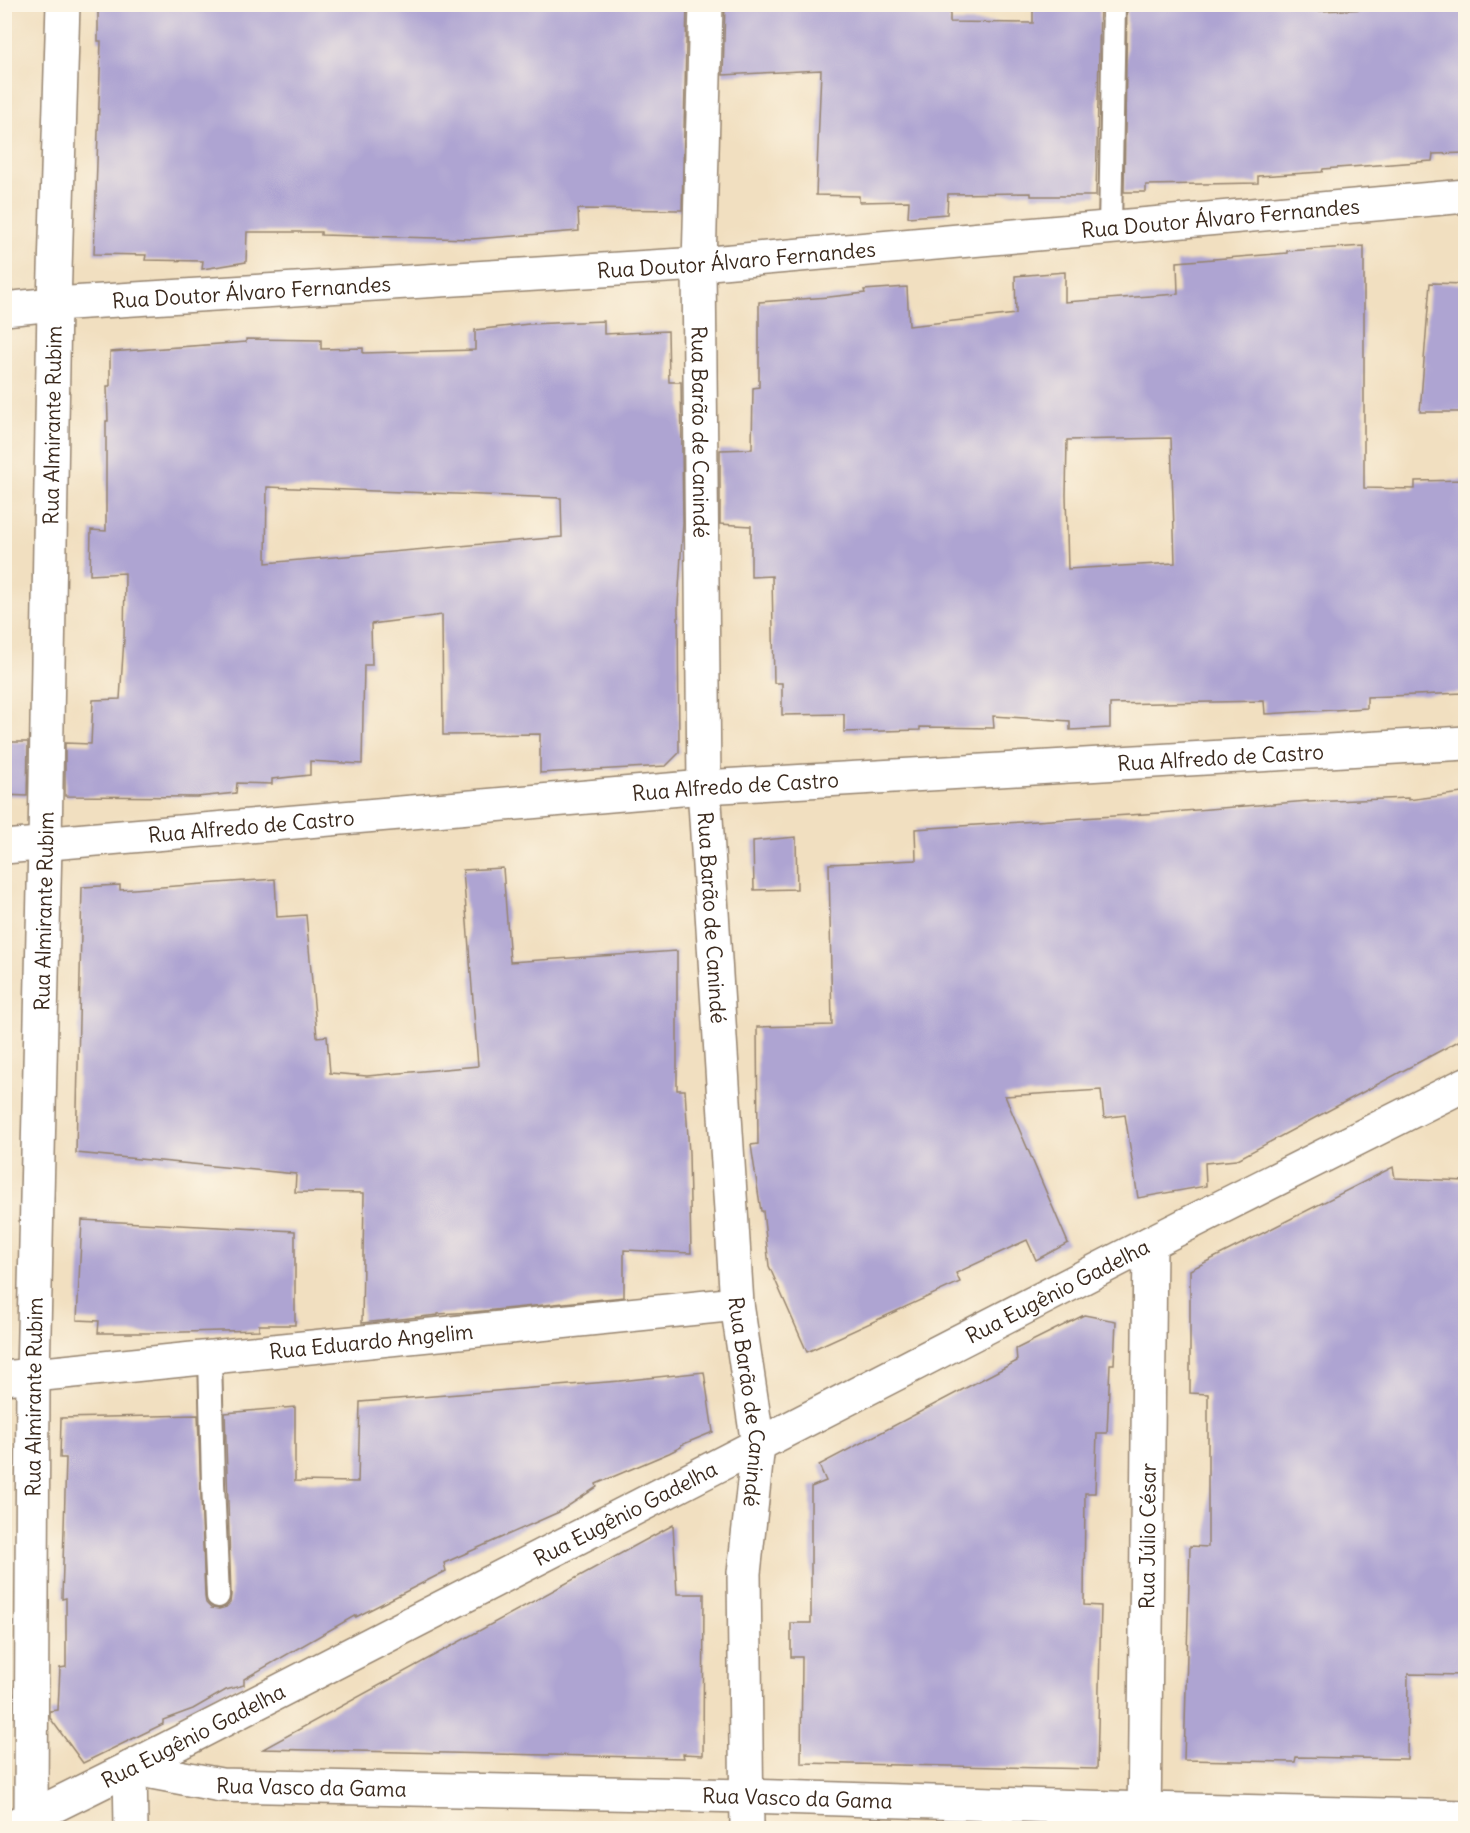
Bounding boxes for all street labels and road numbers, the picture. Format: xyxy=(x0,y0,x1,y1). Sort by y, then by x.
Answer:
street label: Rua Doutor Álvaro Fernandes xyxy=(1080,192,1361,244)
street label: Rua Doutor Álvaro Fernandes xyxy=(596,235,877,284)
street label: Rua Doutor Álvaro Fernandes xyxy=(111,270,392,314)
street label: Rua Almirante Rubim xyxy=(37,325,67,525)
street label: Rua Barão de Canindé xyxy=(686,326,715,538)
street label: Rua Alfredo de Castro xyxy=(1116,738,1325,777)
street label: Rua Alfredo de Castro xyxy=(631,766,840,807)
street label: Rua Alfredo de Castro xyxy=(147,804,355,848)
street label: Rua Almirante Rubim xyxy=(28,811,59,1011)
street label: Rua Barão de Canindé xyxy=(692,811,733,1024)
street label: Rua Eugênio Gadelha xyxy=(961,1232,1154,1349)
street label: Rua Barão de Canindé xyxy=(723,1296,772,1508)
street label: Rua Almirante Rubim xyxy=(19,1297,48,1497)
street label: Rua Eduardo Angelim xyxy=(268,1317,475,1365)
street label: Rua Eugênio Gadelha xyxy=(529,1455,722,1572)
street label: Rua Júlio César xyxy=(1133,1462,1161,1609)
street label: Rua Eugênio Gadelha xyxy=(97,1677,289,1794)
street label: Rua Vasco da Gama xyxy=(216,1771,407,1802)
street label: Rua Vasco da Gama xyxy=(702,1782,893,1814)

